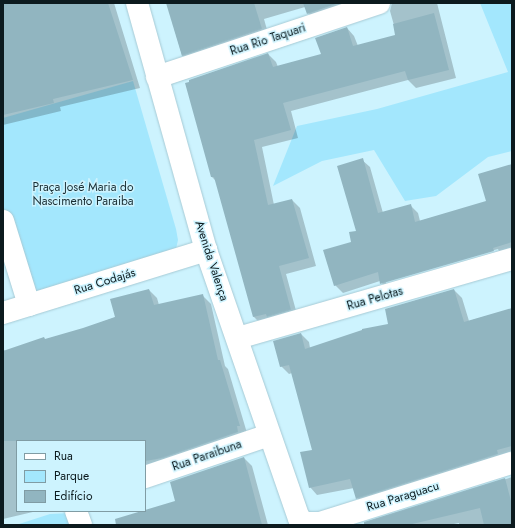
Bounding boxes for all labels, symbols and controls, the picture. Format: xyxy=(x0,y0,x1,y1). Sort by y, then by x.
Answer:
street label: Rua Rio Taquari xyxy=(228,21,308,59)
park label: Praça José Maria do Nascimento Paraiba xyxy=(32,181,134,209)
street label: Avenida Valença xyxy=(191,219,231,303)
street label: Rua Codajás xyxy=(73,266,137,298)
street label: Rua Pelotas xyxy=(345,284,405,314)
street label: Rua Paraibuna xyxy=(170,437,244,475)
legend xyxy=(16,440,146,512)
text: Rua xyxy=(54,447,73,465)
text: Parque xyxy=(54,467,89,485)
street label: Rua Paraguacu xyxy=(365,479,441,515)
text: Edifício xyxy=(54,487,93,505)

